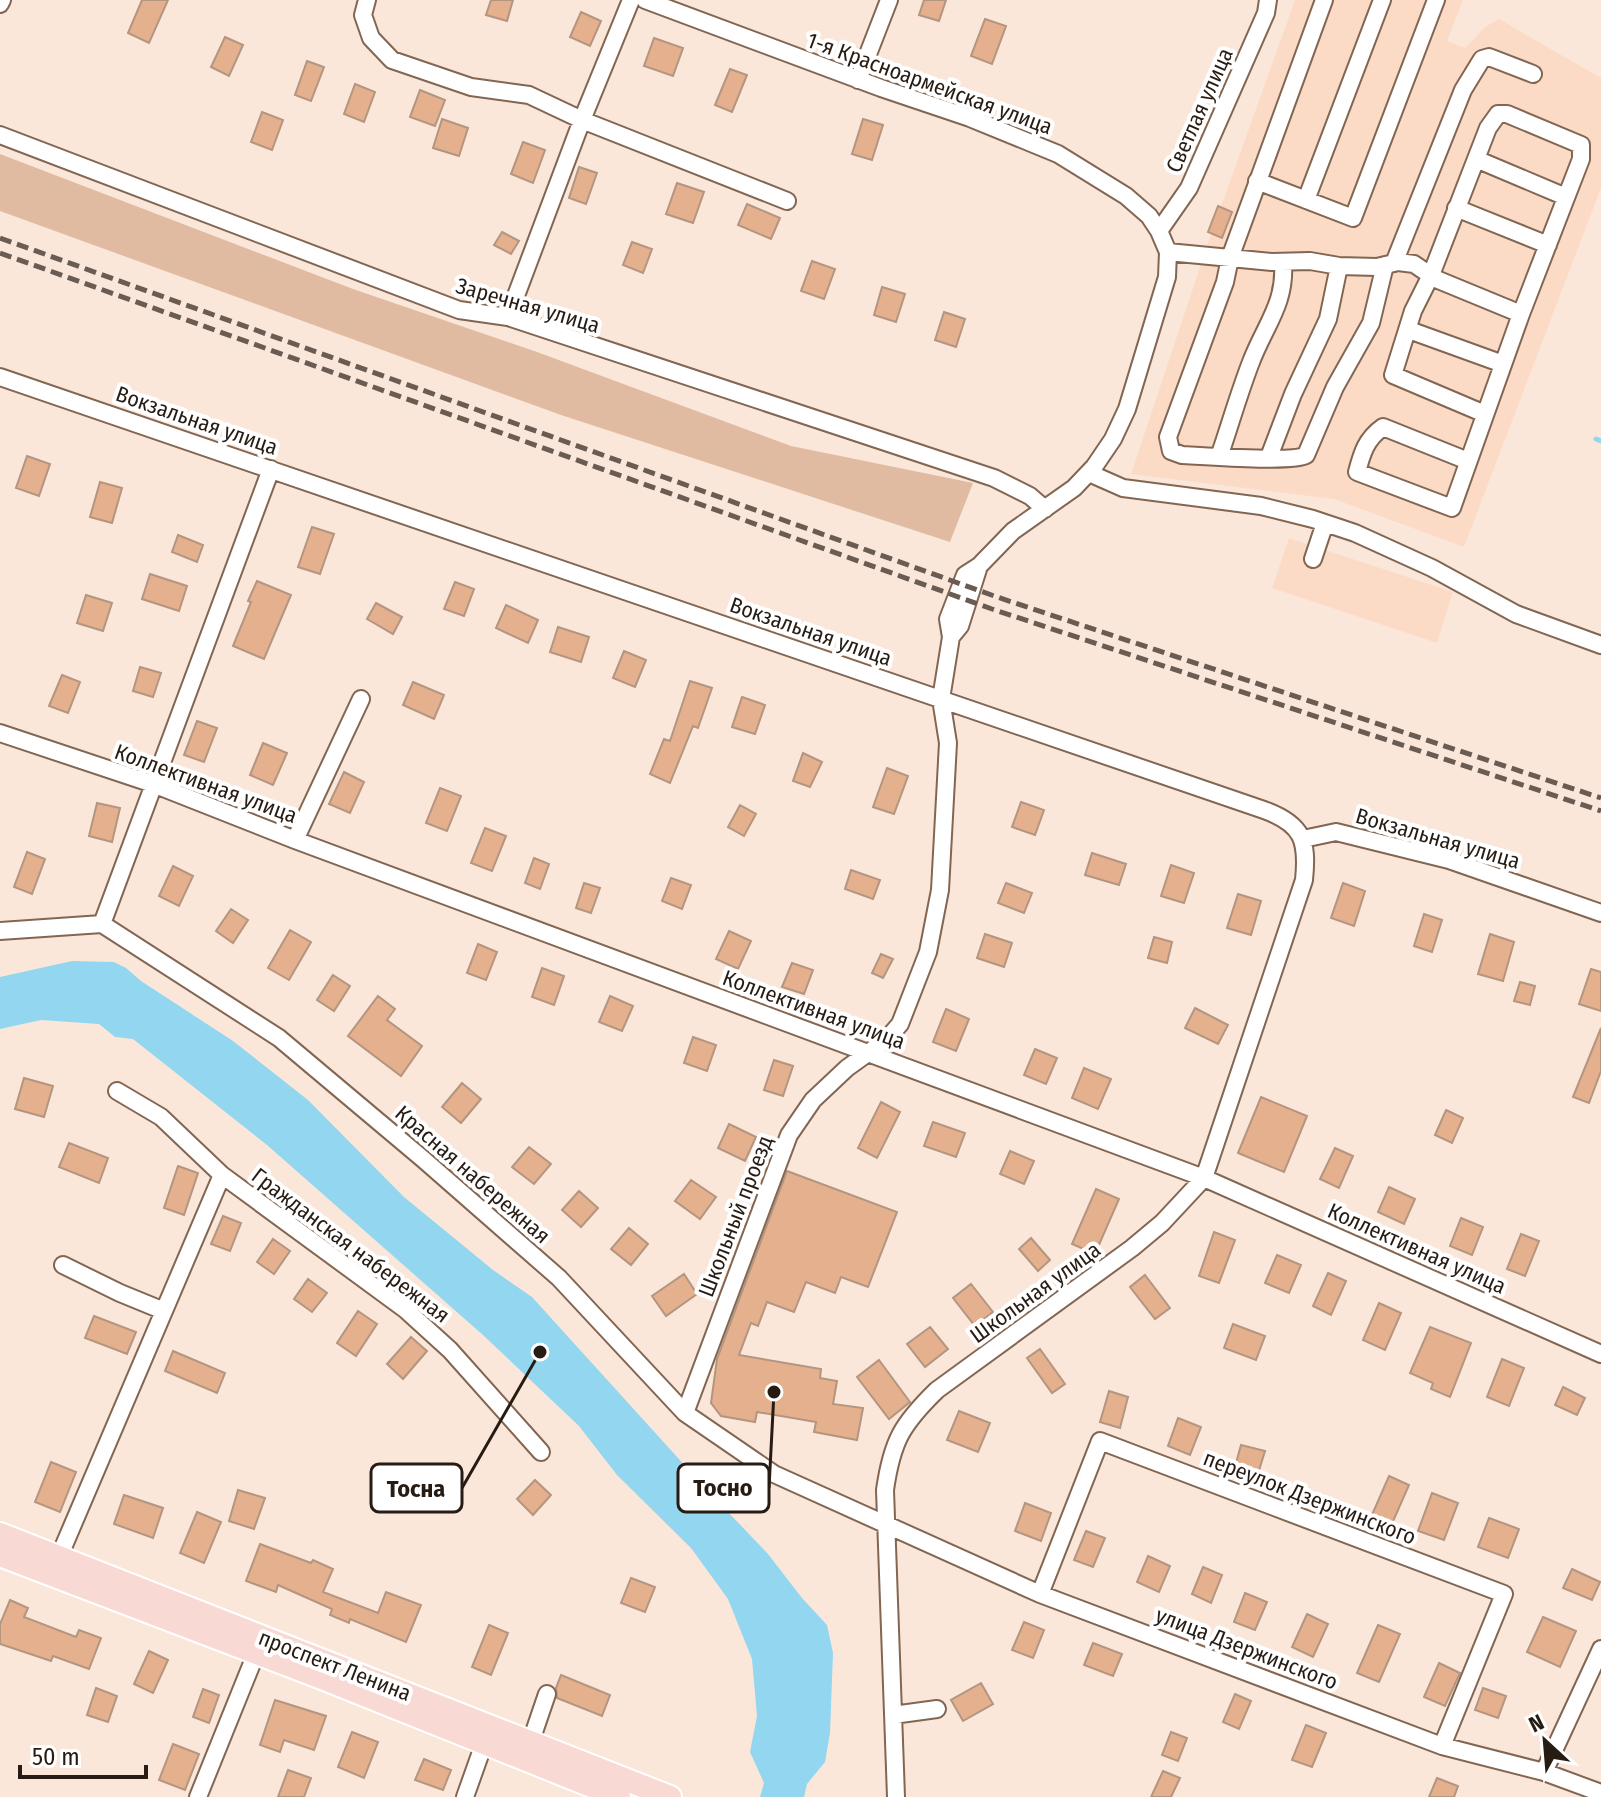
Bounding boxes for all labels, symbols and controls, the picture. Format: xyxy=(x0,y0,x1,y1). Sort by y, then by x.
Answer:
street label: 1-я Красноармейская улица xyxy=(804,26,1056,140)
street label: Светлая улица xyxy=(1160,44,1239,177)
street label: Заречная улица xyxy=(453,272,603,339)
street label: Вокзальная улица xyxy=(112,380,281,461)
street label: Вокзальная улица xyxy=(726,591,895,672)
street label: Коллективная улица xyxy=(111,738,301,829)
street label: Вокзальная улица xyxy=(1353,802,1523,875)
street label: Коллективная улица xyxy=(719,964,909,1055)
street label: Красная набережная xyxy=(390,1100,556,1249)
street label: Школьный проезд xyxy=(692,1132,779,1301)
street label: Гражданская набережная xyxy=(246,1162,455,1329)
street label: Коллективная улица xyxy=(1324,1197,1510,1300)
street label: Школьная улица xyxy=(965,1236,1106,1349)
street label: переулок Дзержинского xyxy=(1200,1444,1420,1550)
callout: Тосна xyxy=(371,1464,462,1512)
callout: Тосно xyxy=(678,1464,769,1512)
text: Тосно xyxy=(693,1474,753,1502)
text: Тосна xyxy=(387,1475,445,1503)
street label: улица Дзержинского xyxy=(1152,1601,1342,1696)
street label: проспект Ленина xyxy=(255,1624,415,1707)
north arrow xyxy=(1505,1701,1585,1781)
text: N xyxy=(1525,1708,1548,1738)
scale bar xyxy=(20,1729,146,1779)
text: 50 m xyxy=(32,1743,80,1771)

